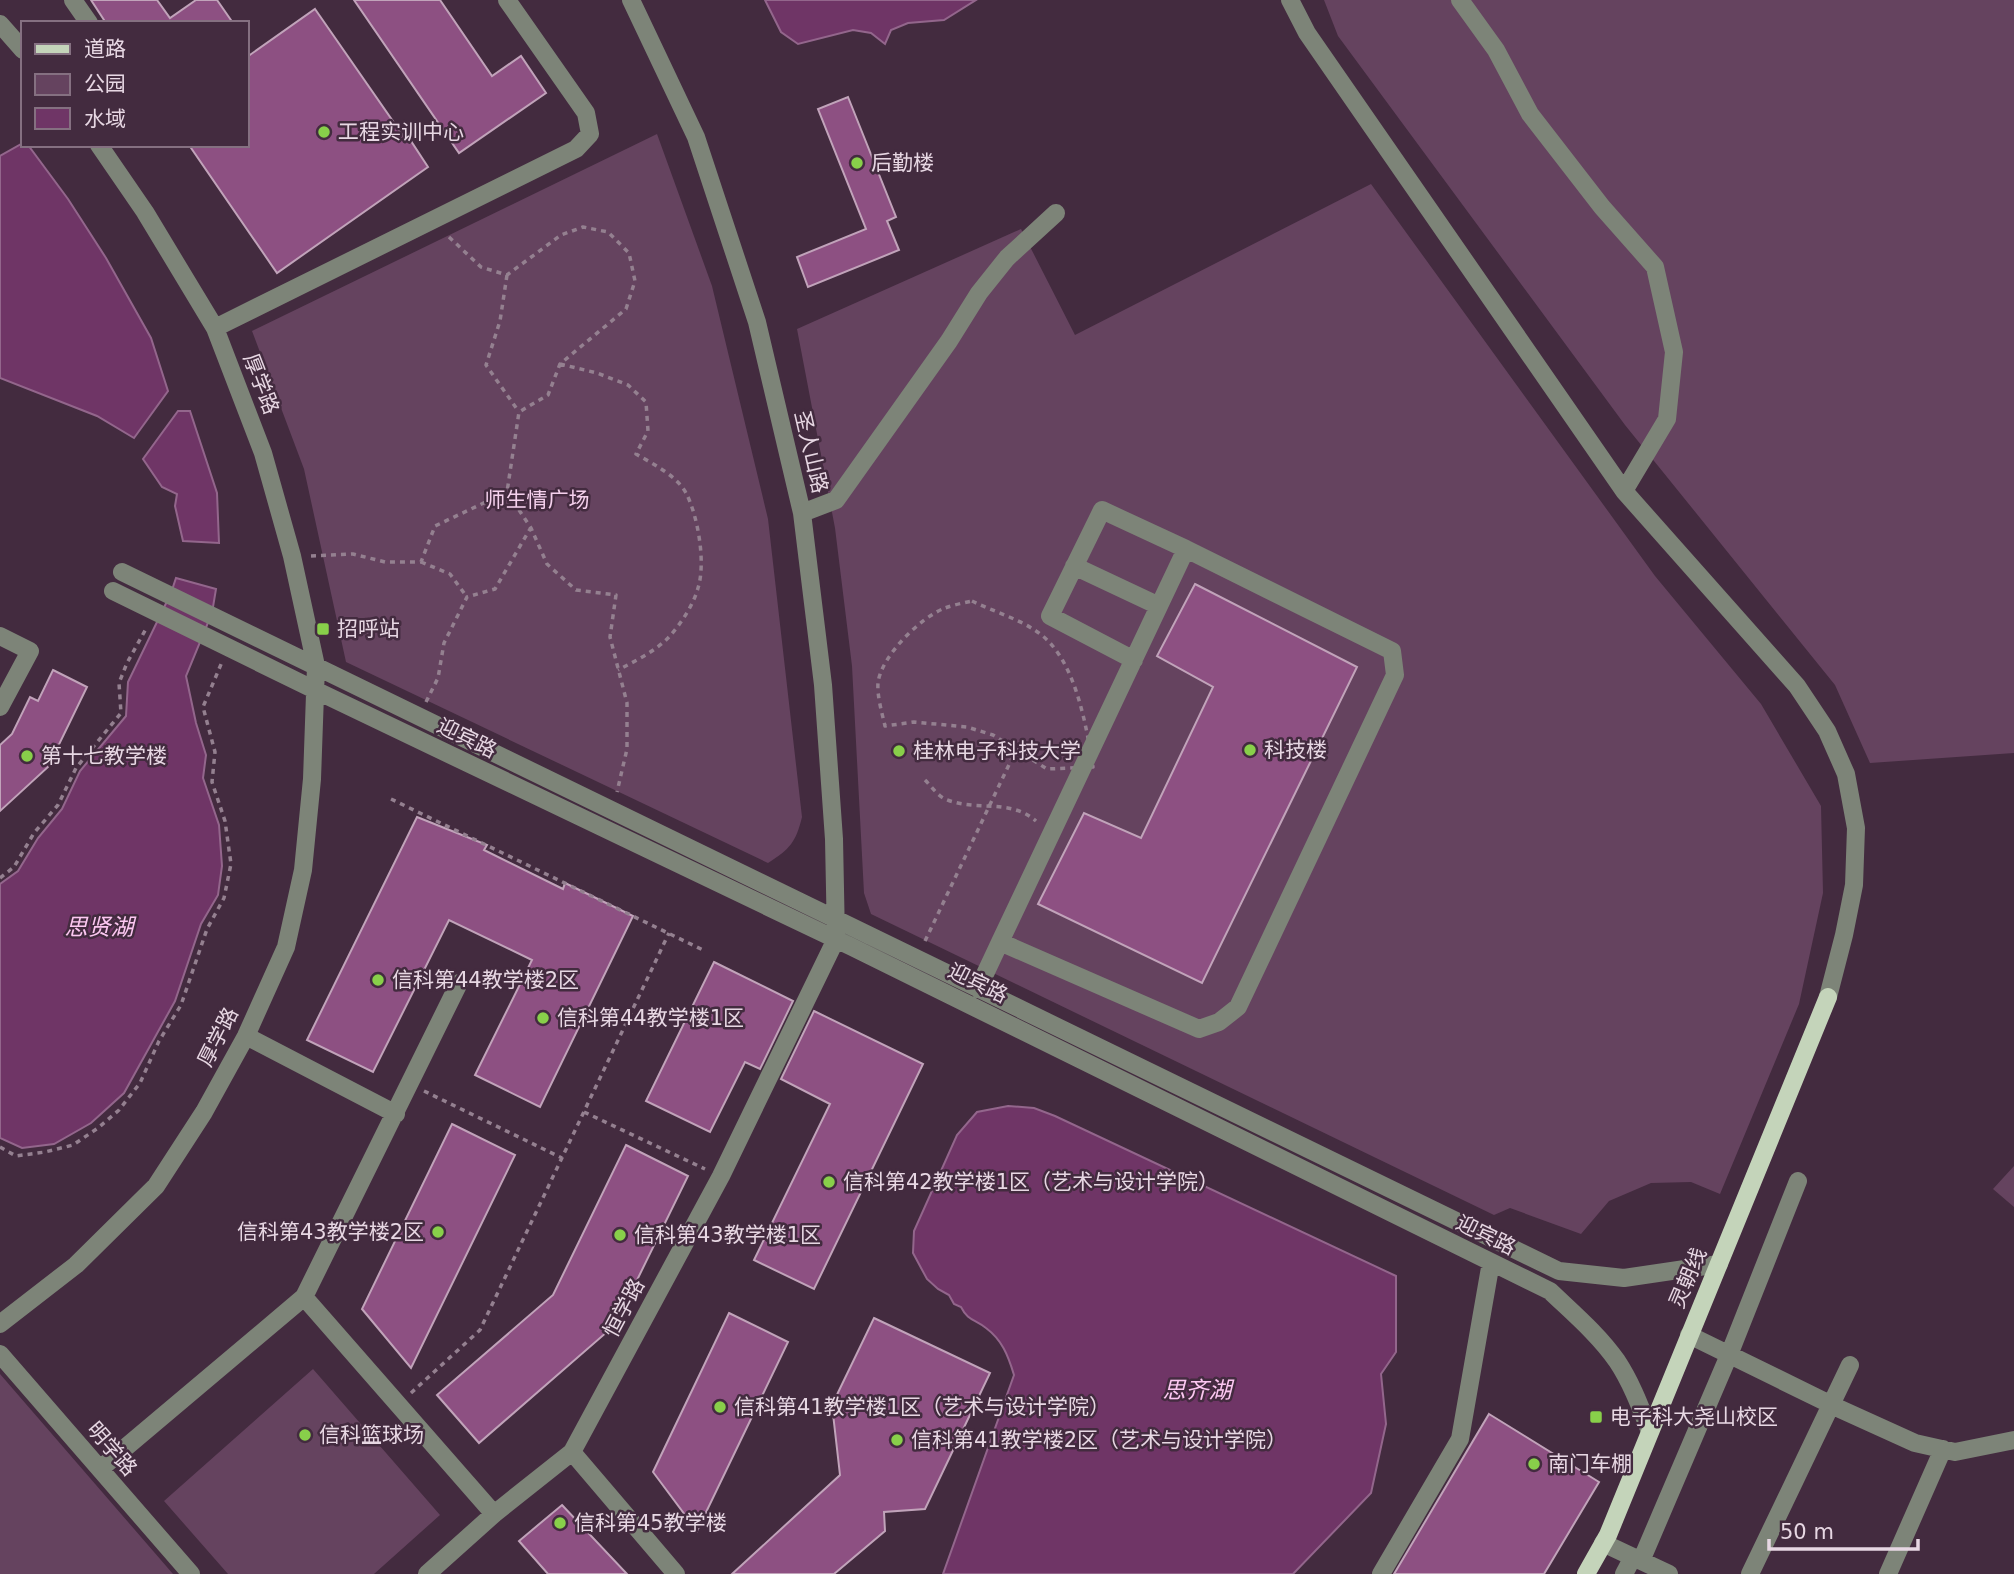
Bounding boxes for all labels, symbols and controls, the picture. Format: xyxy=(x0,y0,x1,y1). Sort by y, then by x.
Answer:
legend xyxy=(21,21,248,147)
text: 道路 xyxy=(84,37,126,61)
text: 公园 xyxy=(84,72,126,96)
text: 水域 xyxy=(84,107,126,131)
place label: 工程实训中心 xyxy=(338,120,464,144)
marker: 工程实训中心 xyxy=(316,124,332,140)
place label: 后勤楼 xyxy=(871,151,934,175)
marker: 后勤楼 xyxy=(849,155,865,171)
street label: 厚学路 xyxy=(239,350,283,418)
street label: 圣人山路 xyxy=(790,408,832,496)
park label: 师生情广场 xyxy=(485,488,590,512)
place label: 招呼站 xyxy=(337,617,400,641)
marker: 招呼站 xyxy=(315,621,331,637)
street label: 迎宾路 xyxy=(433,713,501,763)
place label: 科技楼 xyxy=(1264,738,1327,762)
place label: 桂林电子科技大学 xyxy=(913,739,1081,763)
marker: 科技楼 xyxy=(1242,742,1258,758)
marker: 桂林电子科技大学 xyxy=(891,743,907,759)
place label: 第十七教学楼 xyxy=(41,744,167,768)
marker: 第十七教学楼 xyxy=(19,748,35,764)
water label: 思贤湖 xyxy=(65,914,137,940)
street label: 迎宾路 xyxy=(944,958,1012,1008)
place label: 信科第44教学楼2区 xyxy=(392,968,579,992)
marker: 信科第44教学楼2区 xyxy=(370,972,386,988)
street label: 厚学路 xyxy=(193,1003,243,1071)
place label: 信科第44教学楼1区 xyxy=(557,1006,744,1030)
marker: 信科第44教学楼1区 xyxy=(535,1010,551,1026)
place label: 信科第42教学楼1区（艺术与设计学院） xyxy=(843,1170,1219,1194)
marker: 信科第42教学楼1区（艺术与设计学院） xyxy=(821,1174,837,1190)
street label: 迎宾路 xyxy=(1452,1210,1520,1260)
place label: 信科第43教学楼2区 xyxy=(237,1220,424,1244)
place label: 信科第43教学楼1区 xyxy=(634,1223,821,1247)
marker: 信科第43教学楼2区 xyxy=(430,1224,446,1240)
marker: 信科第43教学楼1区 xyxy=(612,1227,628,1243)
street label: 灵朝线 xyxy=(1665,1244,1711,1312)
street label: 恒学路 xyxy=(599,1275,649,1341)
water label: 思齐湖 xyxy=(1163,1377,1235,1403)
place label: 信科第41教学楼1区（艺术与设计学院） xyxy=(734,1395,1110,1419)
marker: 信科第41教学楼1区（艺术与设计学院） xyxy=(712,1399,728,1415)
place label: 电子科大尧山校区 xyxy=(1610,1405,1778,1429)
marker: 电子科大尧山校区 xyxy=(1588,1409,1604,1425)
street label: 明学路 xyxy=(82,1417,142,1481)
place label: 信科篮球场 xyxy=(319,1423,424,1447)
marker: 信科篮球场 xyxy=(297,1427,313,1443)
place label: 信科第41教学楼2区（艺术与设计学院） xyxy=(911,1428,1287,1452)
marker: 信科第41教学楼2区（艺术与设计学院） xyxy=(889,1432,905,1448)
place label: 南门车棚 xyxy=(1548,1452,1632,1476)
marker: 南门车棚 xyxy=(1526,1456,1542,1472)
scale bar xyxy=(1769,1508,1918,1552)
place label: 信科第45教学楼 xyxy=(574,1511,727,1535)
marker: 信科第45教学楼 xyxy=(552,1515,568,1531)
text: 50 m xyxy=(1780,1520,1834,1544)

